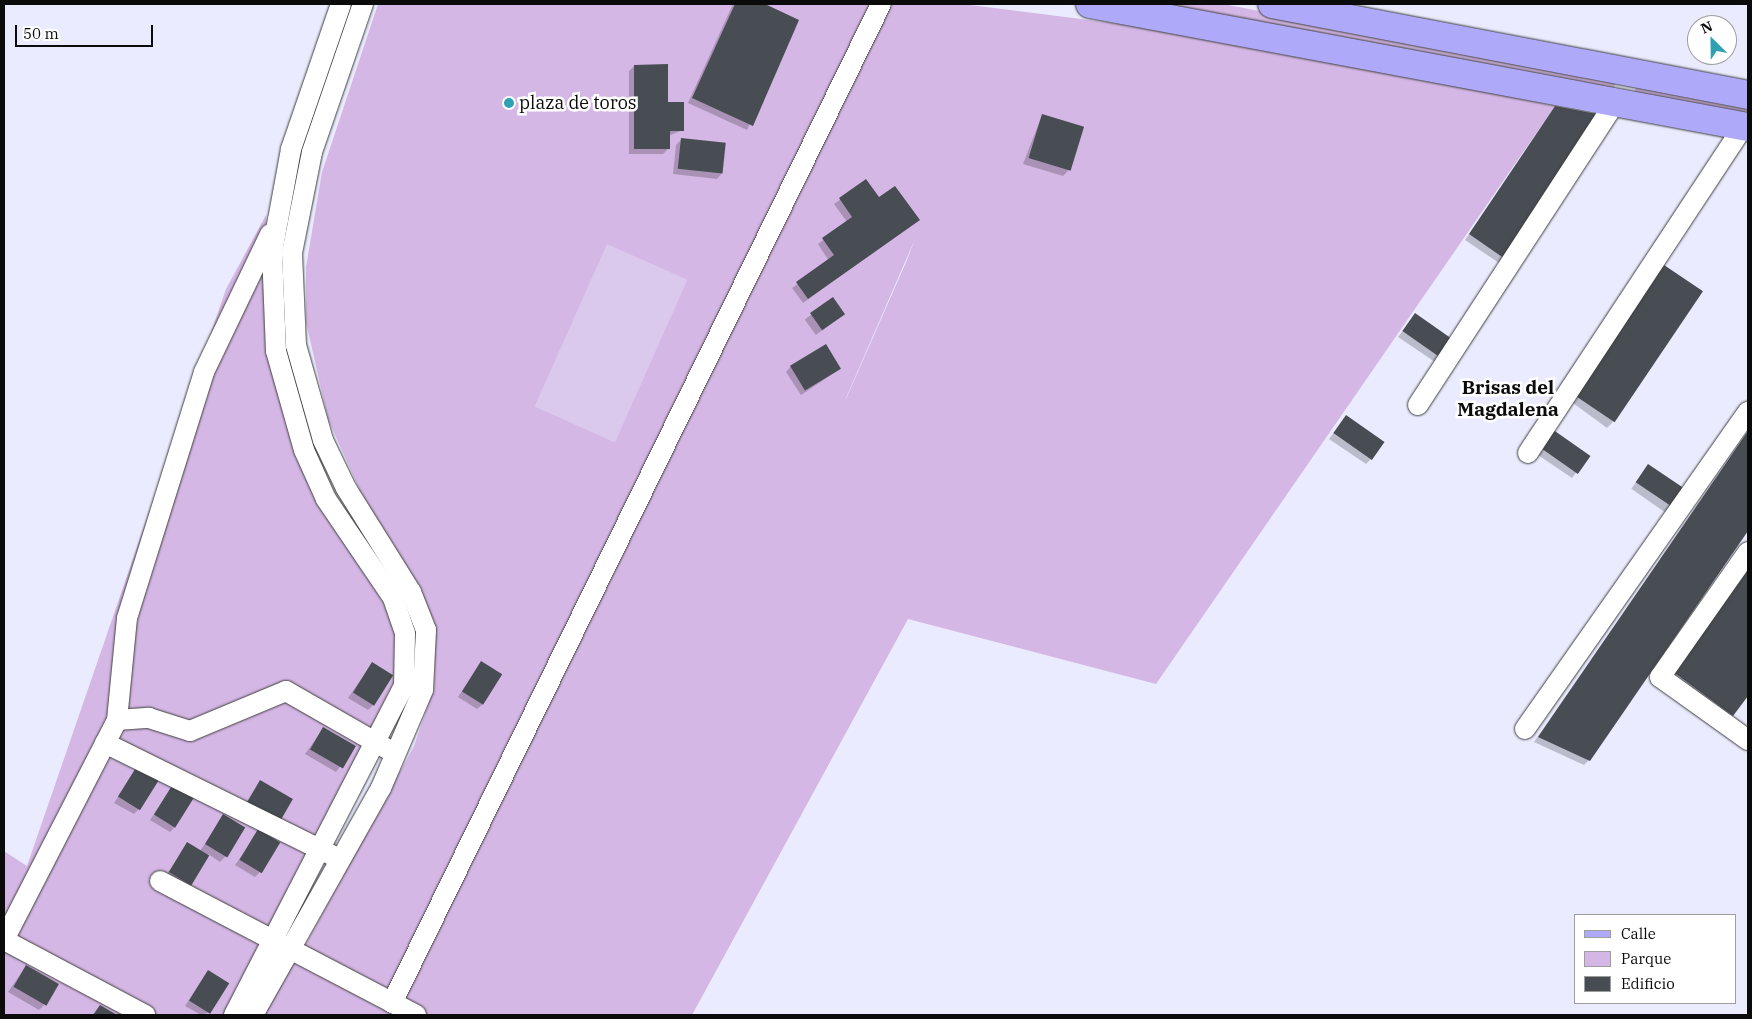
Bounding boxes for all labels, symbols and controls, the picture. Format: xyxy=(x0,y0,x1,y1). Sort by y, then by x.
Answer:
scale bar xyxy=(18,15,155,47)
north arrow xyxy=(1687,15,1737,65)
text: N xyxy=(1698,17,1715,38)
text: 50 m xyxy=(23,24,59,43)
place label: plaza de toros xyxy=(519,92,637,114)
marker: plaza de toros xyxy=(503,97,515,109)
district label: Brisas del Magdalena xyxy=(1457,377,1559,421)
legend xyxy=(1574,914,1737,1004)
text: Calle xyxy=(1621,924,1656,943)
text: Parque xyxy=(1621,949,1671,968)
text: Edificio xyxy=(1621,974,1675,993)

